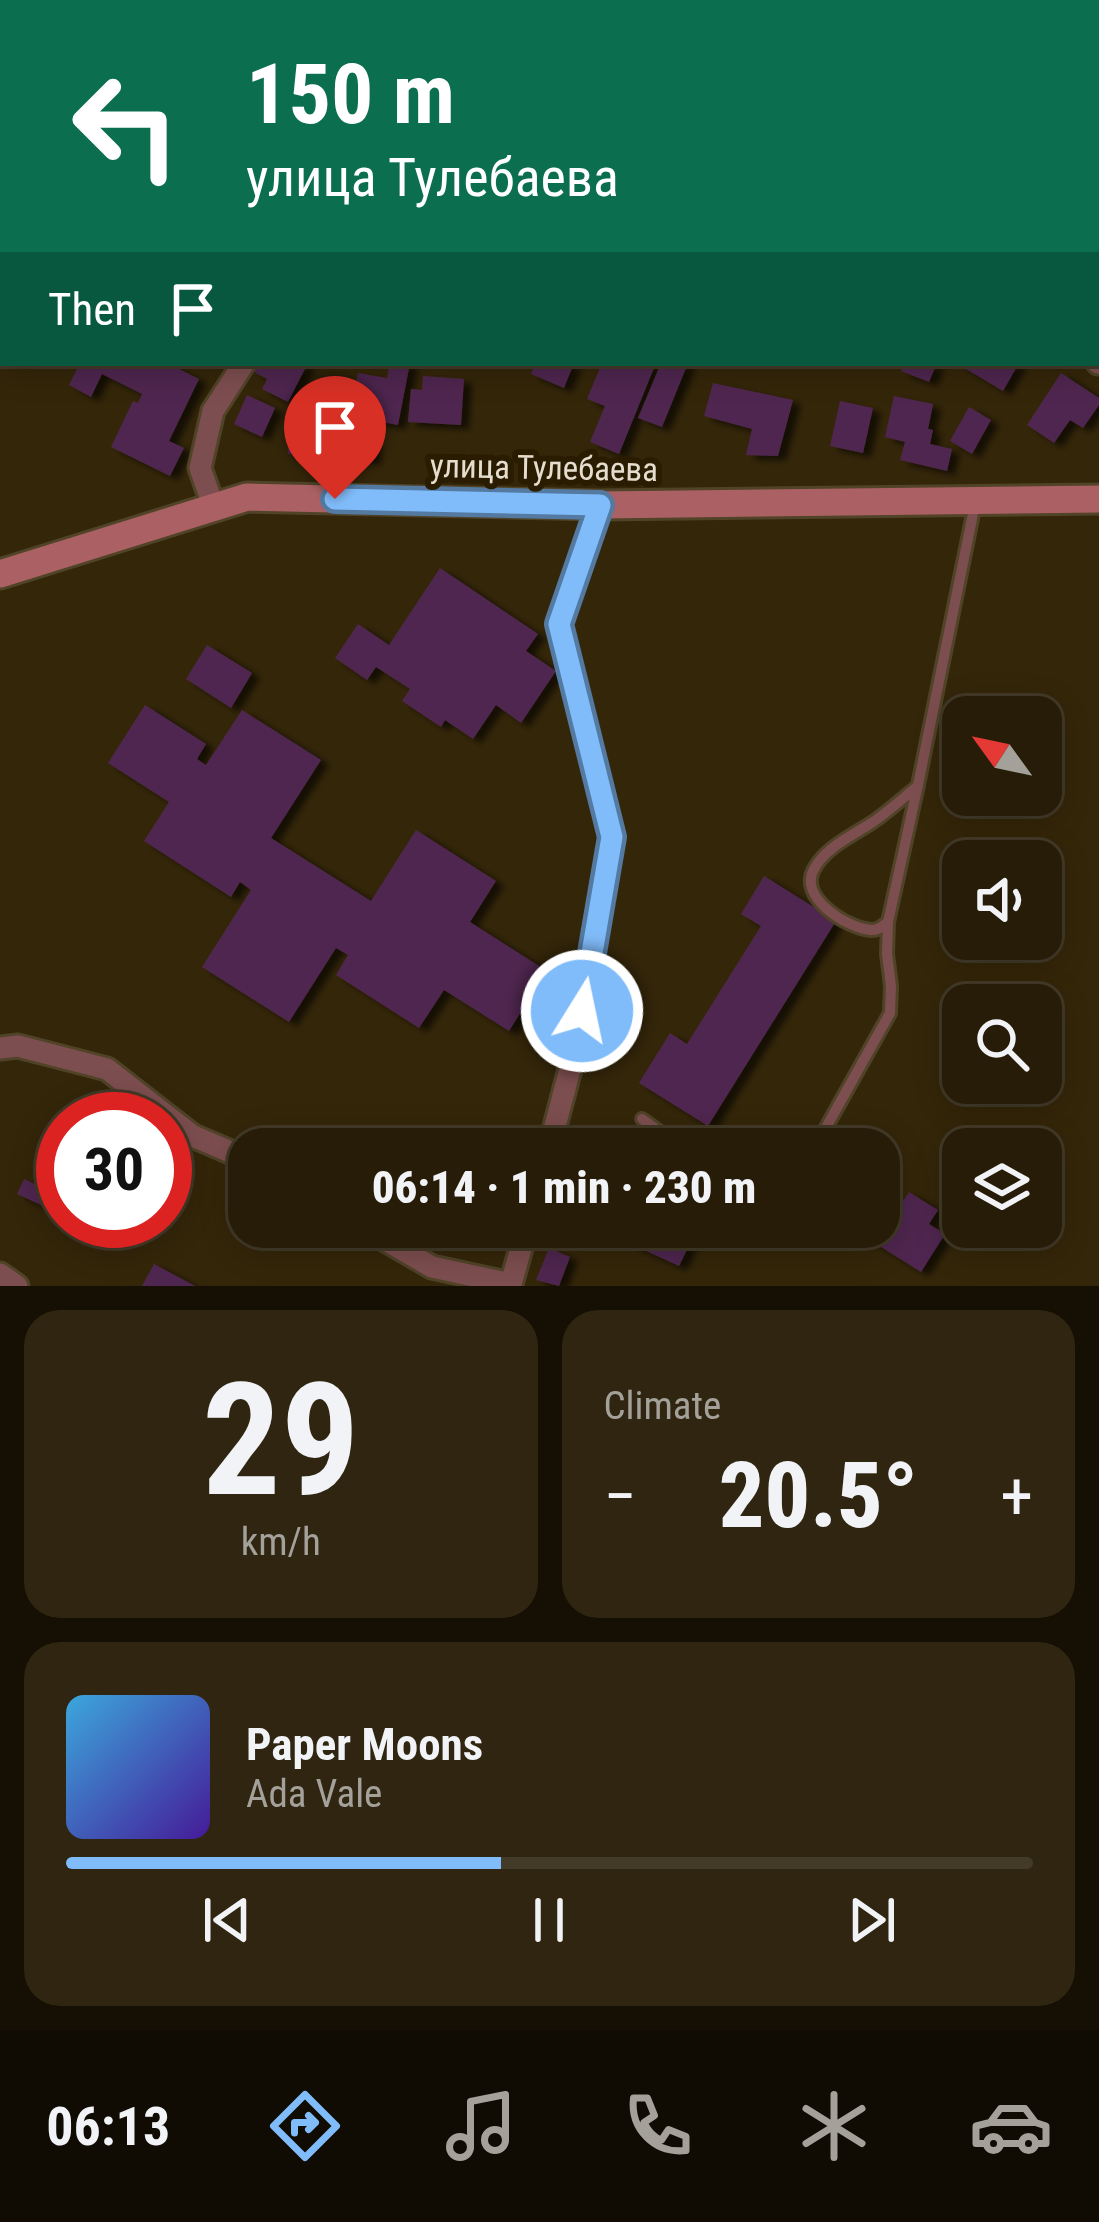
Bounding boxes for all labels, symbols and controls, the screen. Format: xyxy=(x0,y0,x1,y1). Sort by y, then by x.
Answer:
text: 150 m xyxy=(246,45,455,144)
icon: left xyxy=(48,48,204,204)
text: улица Тулебаева xyxy=(246,146,619,209)
icon: arrive xyxy=(160,276,226,342)
text: Then xyxy=(48,283,136,336)
pin xyxy=(284,376,386,499)
icon: arrive xyxy=(302,394,368,460)
street label: улица Тулебаева xyxy=(430,446,658,489)
north arrow xyxy=(942,696,1062,816)
map controls xyxy=(942,696,1062,1248)
button: sound xyxy=(942,840,1062,960)
position arrow xyxy=(519,948,645,1074)
button: search xyxy=(942,984,1062,1104)
speed limit sign: 30 xyxy=(36,1092,192,1248)
button: layers xyxy=(942,1128,1062,1248)
text: 06:14 · 1 min · 230 m xyxy=(372,1161,756,1214)
text: 29 xyxy=(202,1349,360,1532)
text: Climate xyxy=(604,1383,721,1429)
text: 20.5° xyxy=(719,1444,918,1549)
text: − xyxy=(604,1458,637,1535)
text: + xyxy=(1000,1458,1033,1535)
text: km/h xyxy=(241,1519,321,1565)
text: Paper Moons xyxy=(246,1718,483,1771)
text: Ada Vale xyxy=(246,1771,382,1817)
icon: previous xyxy=(194,1887,260,1953)
icon: pause xyxy=(516,1887,582,1953)
icon: next xyxy=(839,1887,905,1953)
icon: directions xyxy=(263,2084,347,2168)
icon: music xyxy=(439,2084,523,2168)
icon: phone xyxy=(616,2084,700,2168)
icon: climate xyxy=(792,2084,876,2168)
icon: car xyxy=(969,2084,1053,2168)
text: 06:13 xyxy=(46,2095,170,2158)

